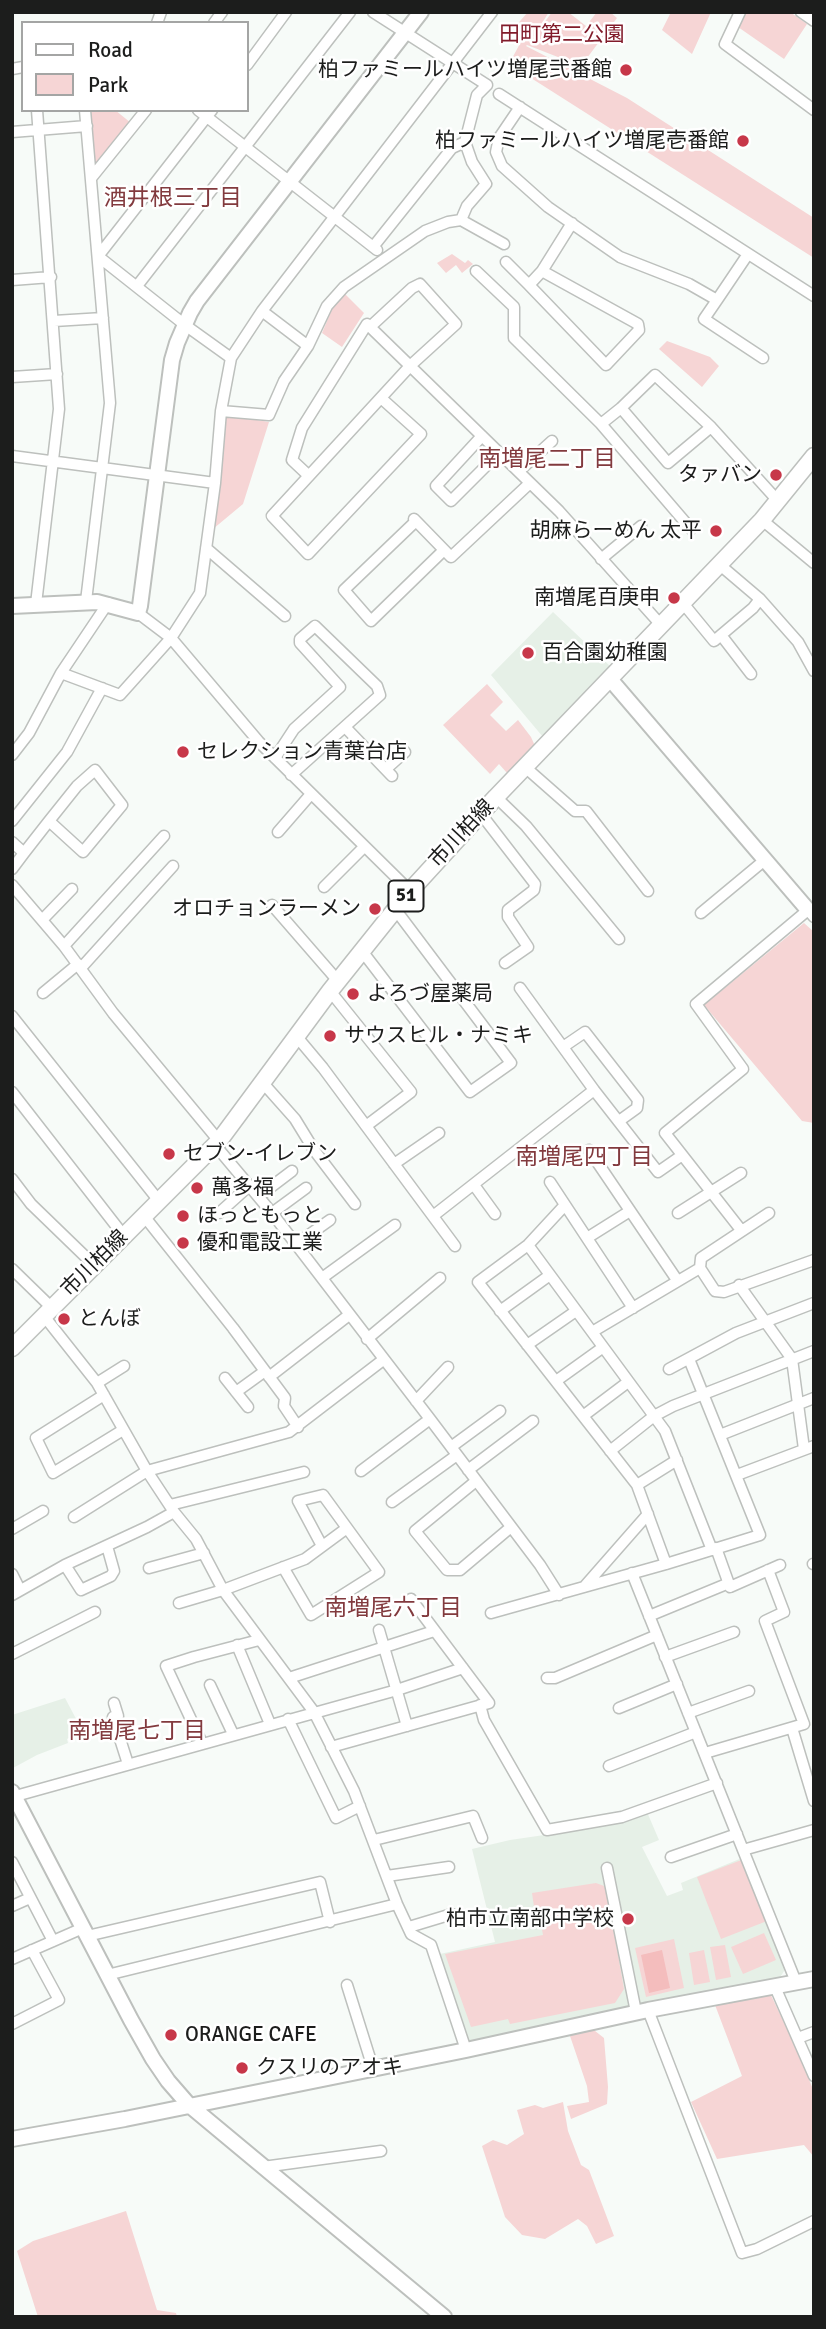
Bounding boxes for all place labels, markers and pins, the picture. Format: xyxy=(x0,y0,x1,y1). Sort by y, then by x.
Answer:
place label: 柏ファミールハイツ増尾弐番館 xyxy=(318,57,612,83)
marker: 柏ファミールハイツ増尾弐番館 xyxy=(618,62,634,78)
place label: 柏ファミールハイツ増尾壱番館 xyxy=(435,128,729,154)
marker: 柏ファミールハイツ増尾壱番館 xyxy=(735,133,751,149)
place label: タァバン xyxy=(678,462,762,488)
marker: タァバン xyxy=(768,467,784,483)
place label: 胡麻らーめん 太平 xyxy=(529,518,702,544)
marker: 胡麻らーめん 太平 xyxy=(708,523,724,539)
place label: 南増尾百庚申 xyxy=(534,585,660,611)
marker: 南増尾百庚申 xyxy=(666,590,682,606)
place label: 百合園幼稚園 xyxy=(542,640,668,666)
marker: 百合園幼稚園 xyxy=(520,645,536,661)
place label: セレクション青葉台店 xyxy=(197,739,407,765)
marker: セレクション青葉台店 xyxy=(175,744,191,760)
place label: オロチョンラーメン xyxy=(172,896,361,922)
marker: オロチョンラーメン xyxy=(367,901,383,917)
place label: よろづ屋薬局 xyxy=(367,981,493,1007)
marker: よろづ屋薬局 xyxy=(345,986,361,1002)
place label: サウスヒル・ナミキ xyxy=(344,1023,533,1049)
marker: サウスヒル・ナミキ xyxy=(322,1028,338,1044)
place label: セブン-イレブン xyxy=(183,1141,337,1167)
marker: セブン-イレブン xyxy=(161,1146,177,1162)
place label: 萬多福 xyxy=(211,1175,274,1201)
marker: 萬多福 xyxy=(189,1180,205,1196)
place label: ほっともっと xyxy=(197,1203,323,1229)
marker: ほっともっと xyxy=(175,1208,191,1224)
place label: 優和電設工業 xyxy=(197,1230,323,1256)
marker: 優和電設工業 xyxy=(175,1235,191,1251)
place label: とんぼ xyxy=(78,1306,141,1332)
marker: とんぼ xyxy=(56,1311,72,1327)
place label: 柏市立南部中学校 xyxy=(446,1906,614,1932)
marker: 柏市立南部中学校 xyxy=(620,1911,636,1927)
place label: ORANGE CAFE xyxy=(185,2022,317,2048)
marker: ORANGE CAFE xyxy=(163,2027,179,2043)
place label: クスリのアオキ xyxy=(256,2055,403,2081)
marker: クスリのアオキ xyxy=(234,2060,250,2076)

